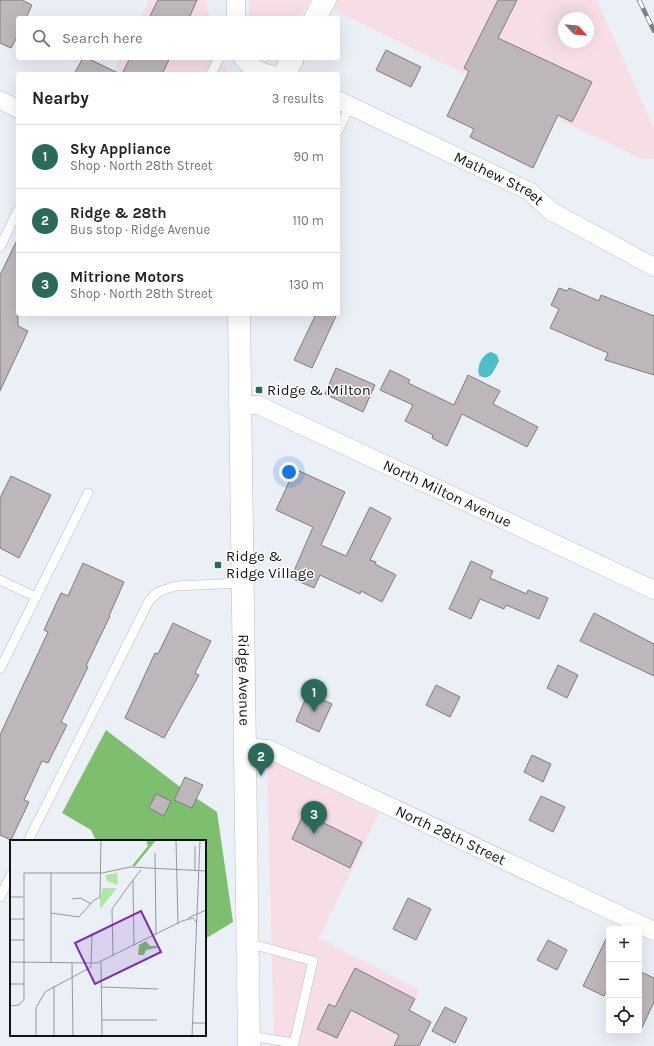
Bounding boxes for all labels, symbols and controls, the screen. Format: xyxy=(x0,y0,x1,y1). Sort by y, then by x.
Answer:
north arrow xyxy=(558,12,594,48)
search box xyxy=(16,16,340,60)
icon: search xyxy=(30,27,52,49)
text: Search here xyxy=(62,29,143,47)
text: Nearby xyxy=(32,88,89,108)
text: 3 results xyxy=(272,91,324,106)
text: Sky Appliance xyxy=(70,140,171,158)
street label: Mathew Street xyxy=(451,148,548,209)
text: 1 xyxy=(43,149,47,164)
text: 90 m xyxy=(293,149,324,164)
text: Shop · North 28th Street xyxy=(70,158,212,173)
text: Ridge & 28th xyxy=(70,204,167,222)
text: 2 xyxy=(41,213,49,228)
text: 110 m xyxy=(292,213,324,228)
text: Bus stop · Ridge Avenue xyxy=(70,222,210,237)
text: Mitrione Motors xyxy=(70,268,184,286)
text: 3 xyxy=(41,277,49,292)
text: 130 m xyxy=(289,277,324,292)
text: Shop · North 28th Street xyxy=(70,286,212,301)
place label: Ridge & Milton xyxy=(267,381,371,399)
marker: Ridge & Milton xyxy=(254,385,264,395)
street label: North Milton Avenue xyxy=(380,456,514,531)
your location xyxy=(279,462,299,482)
place label: Ridge & Ridge Village xyxy=(226,547,314,582)
marker: Ridge & Ridge Village xyxy=(213,560,223,570)
street label: Ridge Avenue xyxy=(234,634,254,726)
pin: 1 xyxy=(301,679,327,712)
pin: 2 xyxy=(248,743,274,776)
pin: 3 xyxy=(301,801,327,834)
street label: North 28th Street xyxy=(393,801,509,869)
inset map xyxy=(10,840,206,1036)
map controls xyxy=(606,926,642,1034)
button: + xyxy=(606,926,642,962)
button: − xyxy=(606,962,642,998)
button: locate xyxy=(606,998,642,1034)

